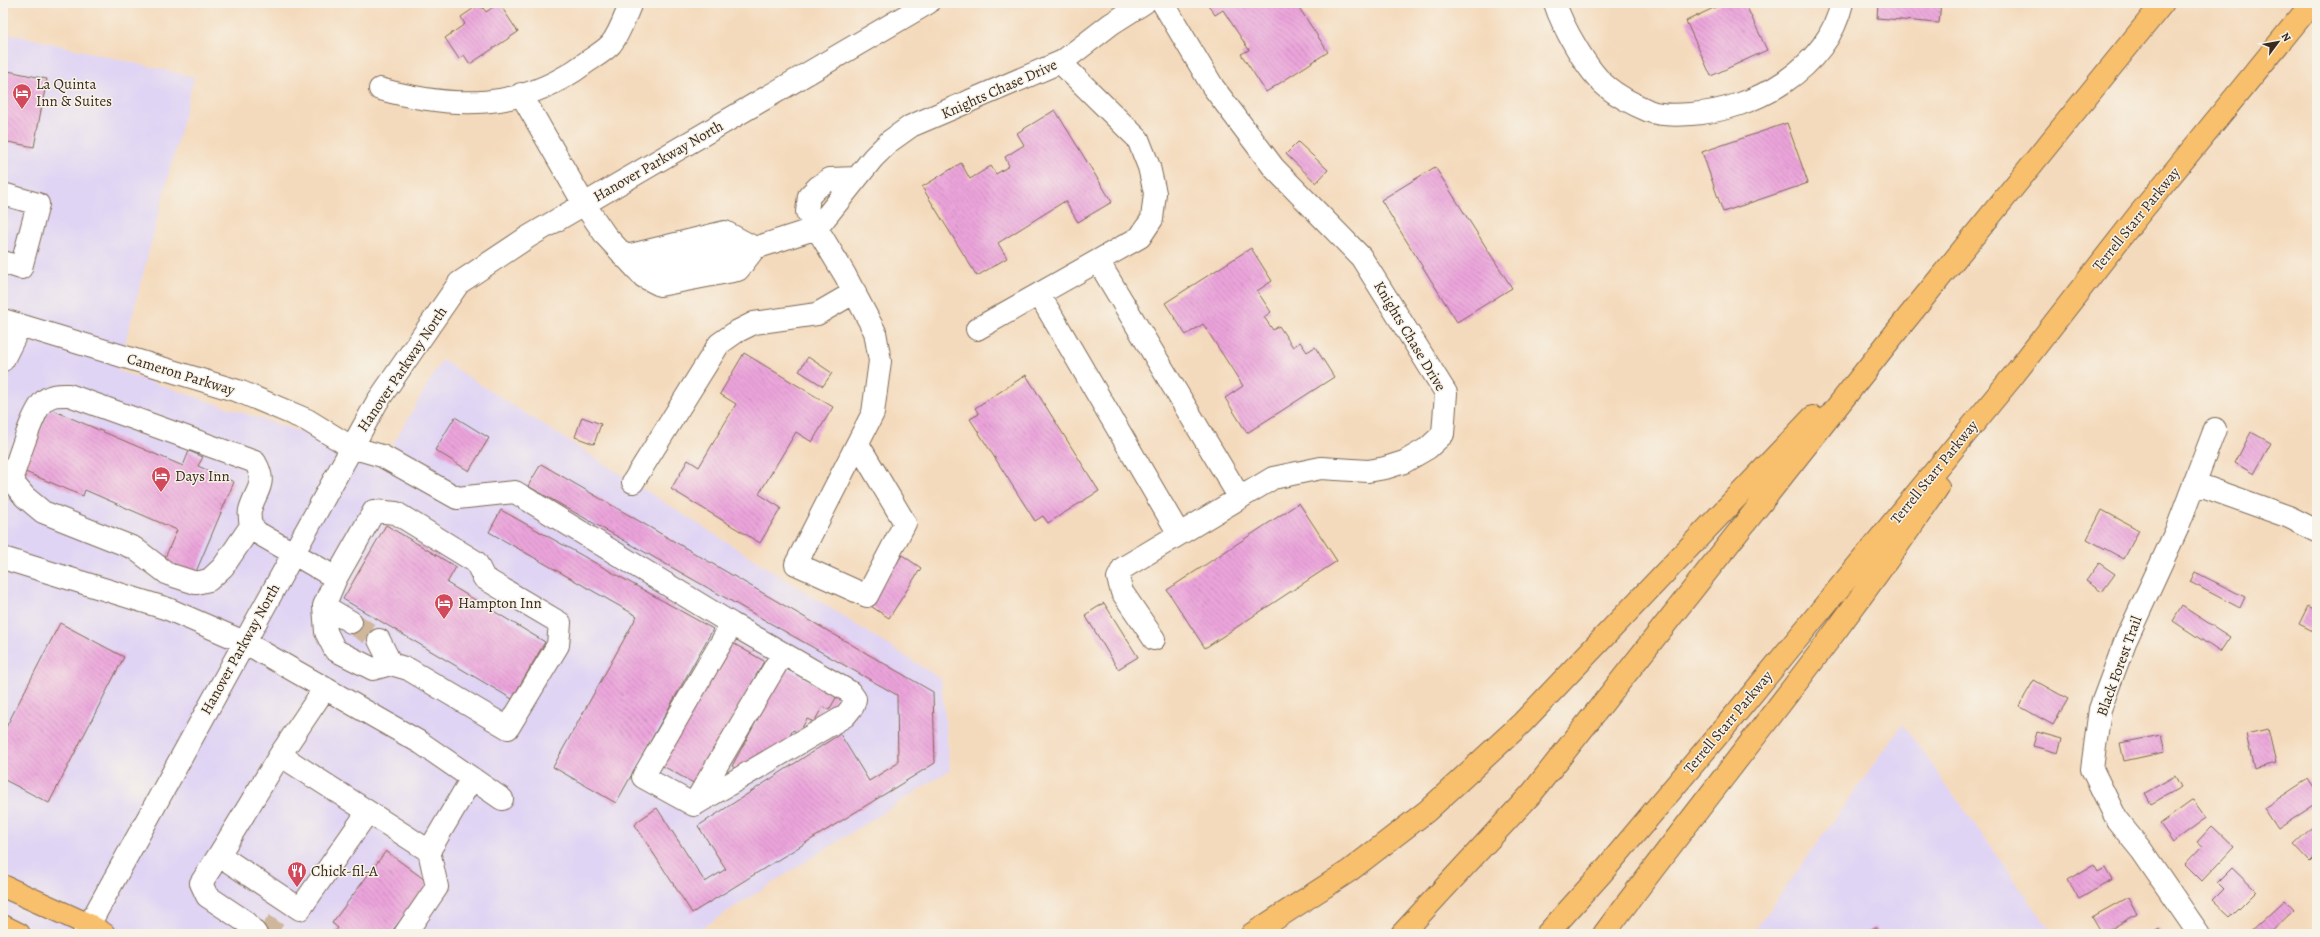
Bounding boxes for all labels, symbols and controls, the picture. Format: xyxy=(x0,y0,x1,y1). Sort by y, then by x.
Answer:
north arrow xyxy=(2258,22,2298,62)
text: N xyxy=(2278,30,2295,44)
street label: Knights Chase Drive xyxy=(938,54,1060,124)
place label: La Quinta Inn & Suites xyxy=(36,74,112,111)
hotel icon: La Quinta Inn & Suites xyxy=(11,82,33,110)
street label: Hanover Parkway North xyxy=(589,116,727,206)
street label: Terrell Starr Parkway xyxy=(2088,163,2184,275)
street label: Knights Chase Drive xyxy=(1369,277,1451,395)
street label: Hanover Parkway North xyxy=(353,303,451,435)
street label: Cameron Parkway xyxy=(125,348,238,400)
street label: Terrell Starr Parkway xyxy=(1886,416,1982,528)
hotel icon: Days Inn xyxy=(150,465,172,493)
place label: Days Inn xyxy=(175,466,230,486)
street label: Hanover Parkway North xyxy=(196,580,284,718)
hotel icon: Hampton Inn xyxy=(433,592,455,620)
place label: Hampton Inn xyxy=(458,593,542,613)
street label: Black Forest Trail xyxy=(2092,613,2147,719)
street label: Terrell Starr Parkway xyxy=(1679,666,1777,778)
restaurant icon: Chick-fil-A xyxy=(286,860,308,888)
place label: Chick-fil-A xyxy=(311,861,378,881)

